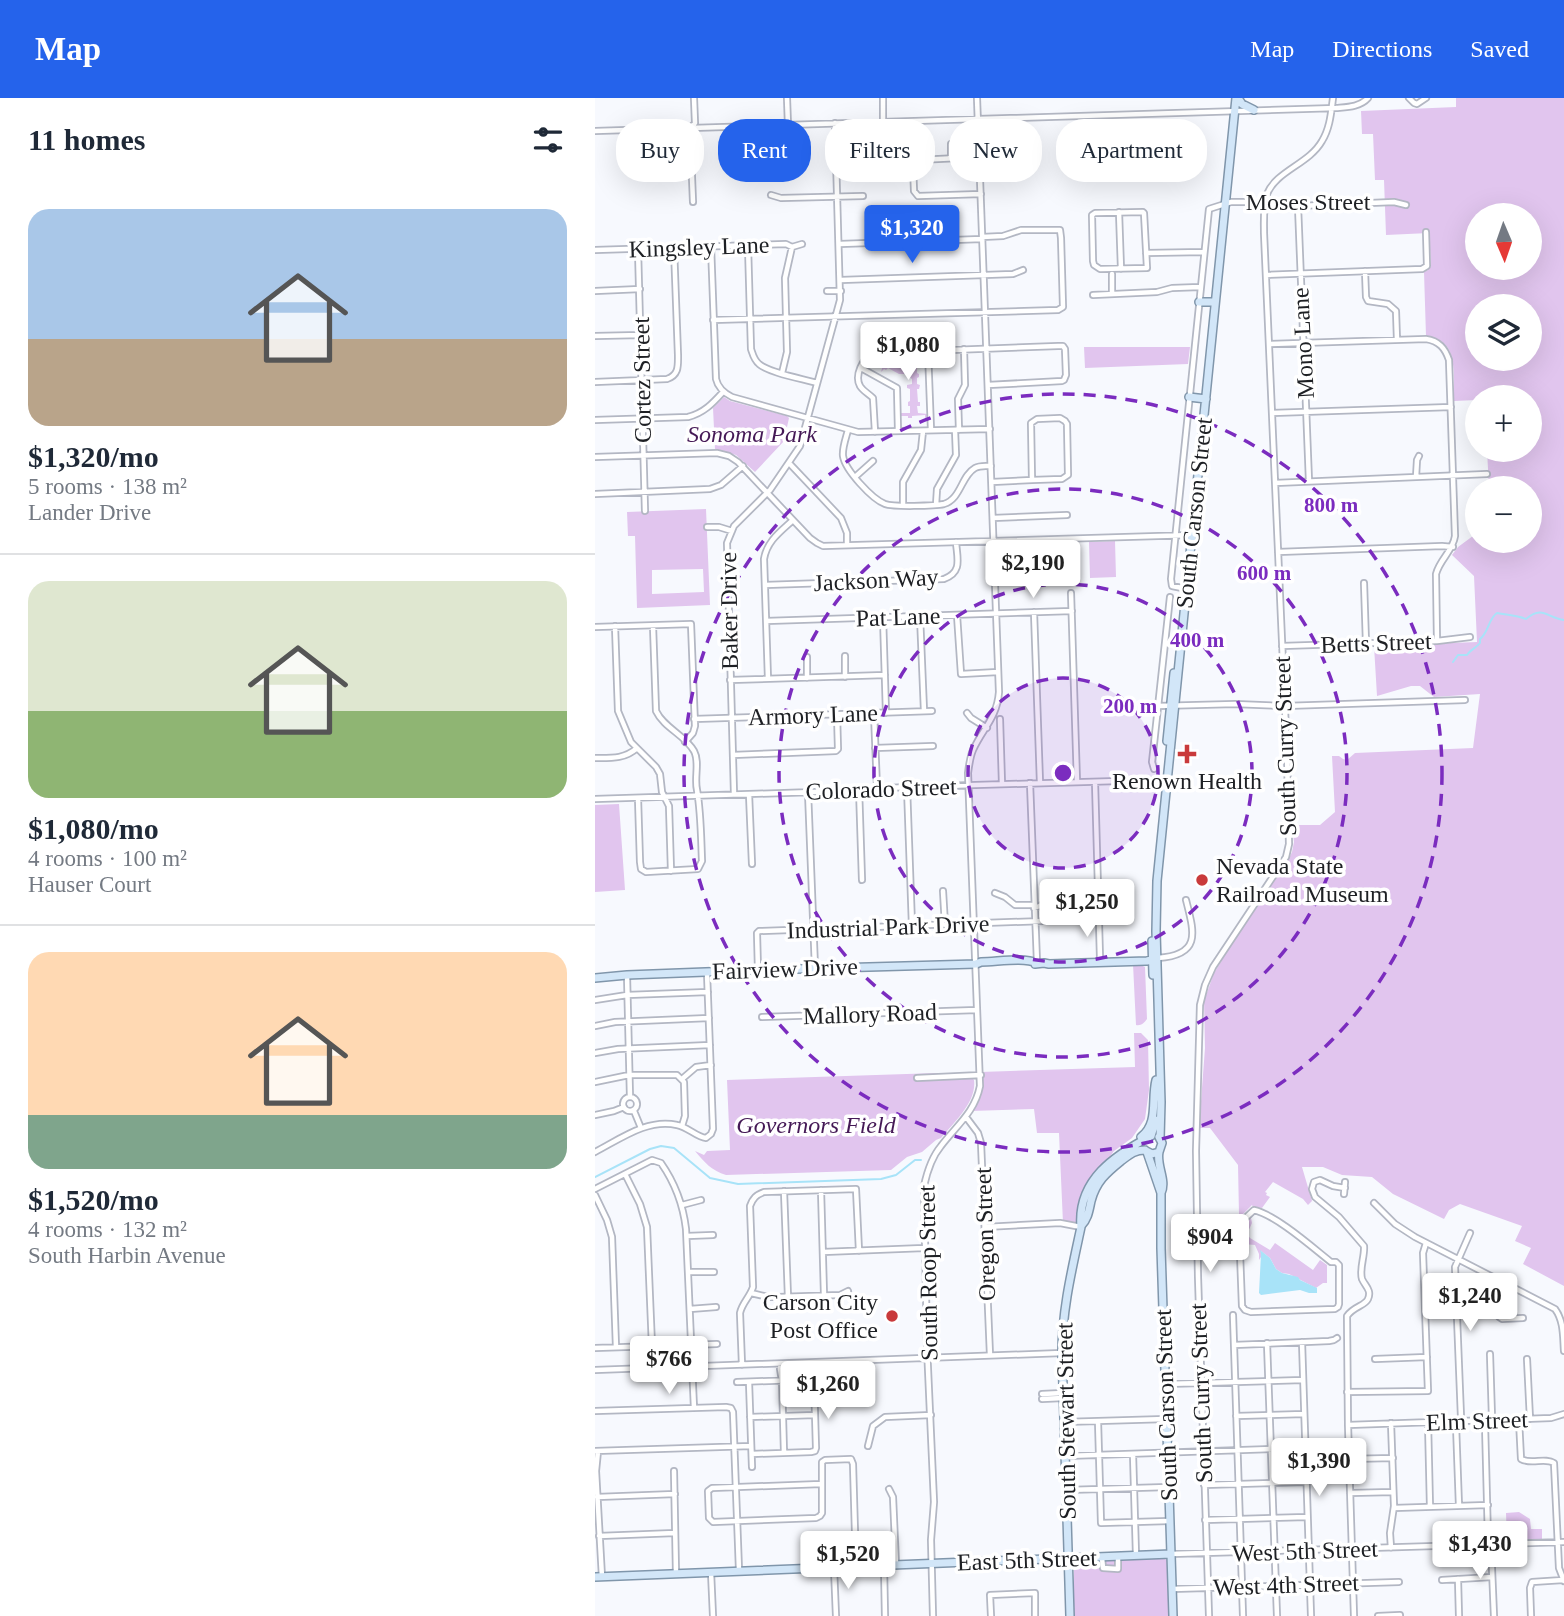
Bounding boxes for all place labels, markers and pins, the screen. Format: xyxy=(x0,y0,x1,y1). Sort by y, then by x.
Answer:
pin: $1,320 xyxy=(855,206,969,265)
pin: $1,080 xyxy=(851,322,965,382)
pin: $2,190 xyxy=(976,540,1090,600)
marker: Renown Health xyxy=(1177,744,1197,764)
centre of rings xyxy=(1051,761,1075,785)
place label: Renown Health xyxy=(1112,768,1262,794)
place label: Nevada State Railroad Museum xyxy=(1216,853,1389,907)
marker: Nevada State Railroad Museum xyxy=(1194,872,1210,888)
pin: $1,250 xyxy=(1030,880,1144,939)
pin: $904 xyxy=(1169,1214,1251,1274)
pin: $1,240 xyxy=(1413,1274,1527,1333)
place label: Carson City Post Office xyxy=(763,1289,878,1343)
marker: Carson City Post Office xyxy=(884,1308,900,1324)
pin: $766 xyxy=(628,1336,710,1396)
pin: $1,260 xyxy=(771,1362,885,1421)
pin: $1,390 xyxy=(1262,1438,1376,1498)
pin: $1,430 xyxy=(1423,1522,1537,1581)
pin: $1,520 xyxy=(791,1532,905,1591)

